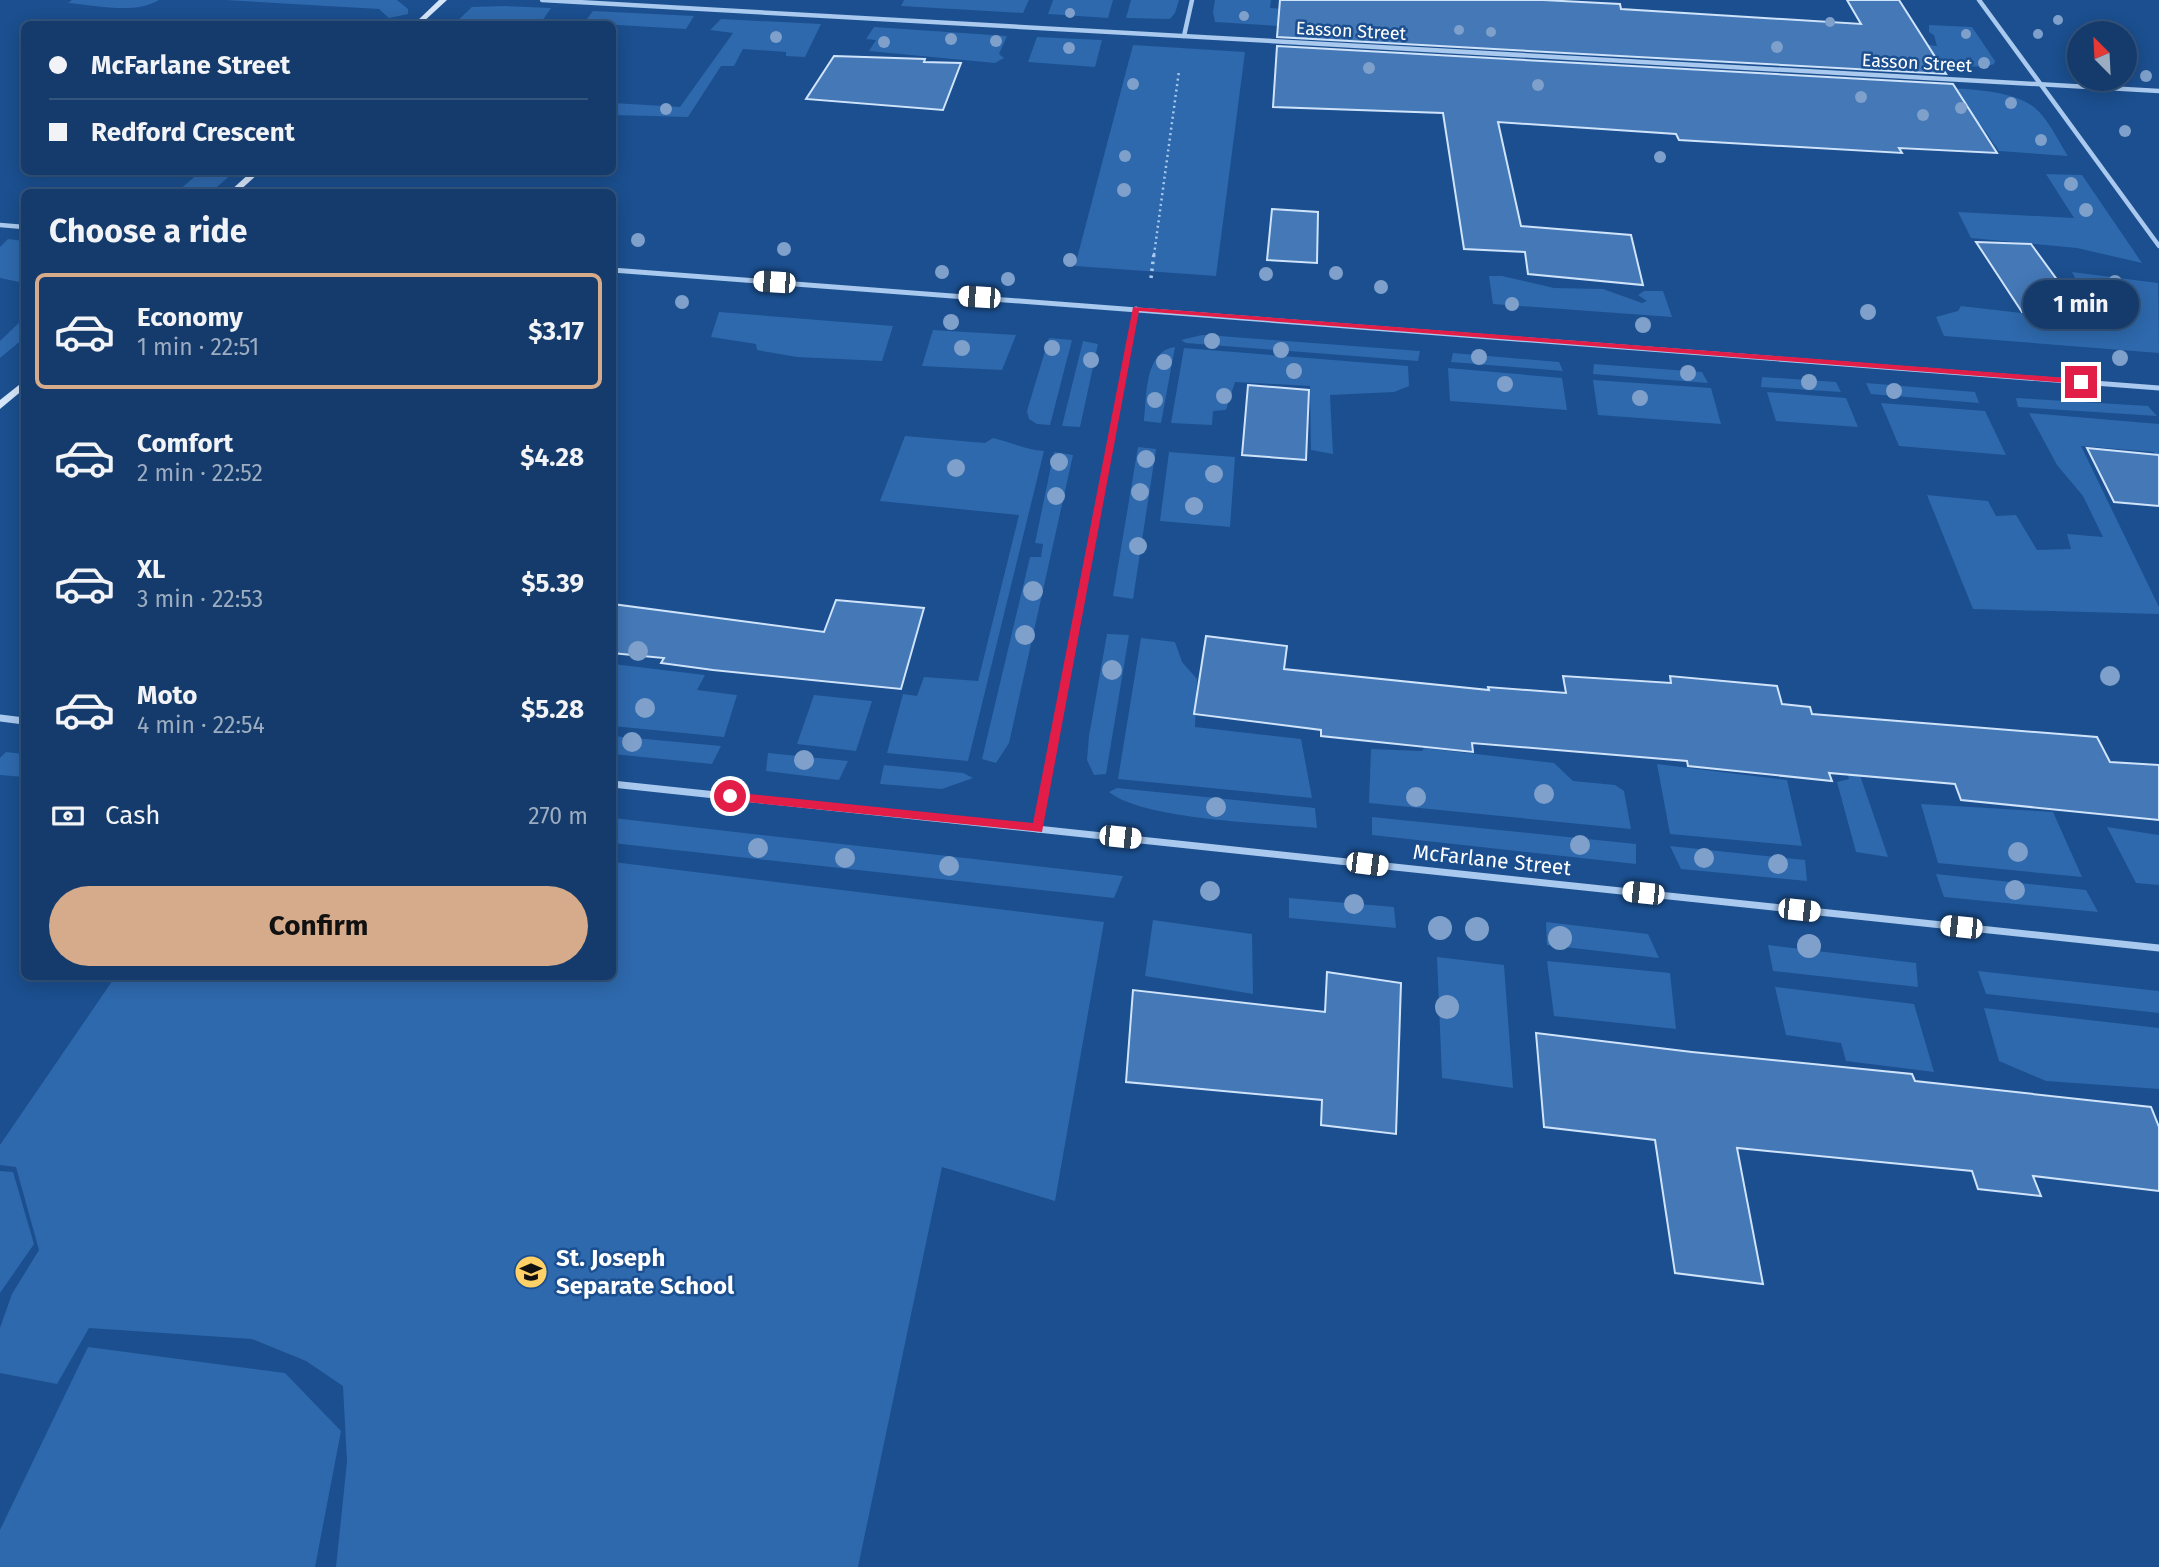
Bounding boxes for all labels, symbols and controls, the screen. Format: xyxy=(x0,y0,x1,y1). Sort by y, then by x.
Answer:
street label: Easson Street xyxy=(1295,17,1407,45)
north arrow xyxy=(2067,21,2137,91)
map controls xyxy=(2067,21,2137,91)
street label: Easson Street xyxy=(1861,49,1973,77)
text: McFarlane Street xyxy=(91,50,290,81)
text: Redford Crescent xyxy=(91,117,295,148)
text: Choose a ride xyxy=(49,212,247,250)
car xyxy=(753,270,796,294)
callout: 1 min xyxy=(2023,280,2139,330)
car xyxy=(958,285,1001,309)
text: 1 min xyxy=(2053,290,2109,318)
icon: car xyxy=(53,300,116,363)
text: Economy xyxy=(137,302,243,333)
text: $3.17 xyxy=(528,316,584,347)
text: 1 min · 22:51 xyxy=(137,333,259,361)
route end xyxy=(2065,366,2097,398)
icon: car xyxy=(53,426,116,489)
text: Comfort xyxy=(137,428,233,459)
text: $4.28 xyxy=(520,442,584,473)
text: 2 min · 22:52 xyxy=(137,459,263,487)
icon: car xyxy=(53,552,116,615)
text: XL xyxy=(137,554,165,585)
text: $5.39 xyxy=(521,568,584,599)
text: 3 min · 22:53 xyxy=(137,585,263,613)
icon: car xyxy=(53,678,116,741)
text: Moto xyxy=(137,680,197,711)
text: $5.28 xyxy=(521,694,584,725)
text: 4 min · 22:54 xyxy=(137,711,265,739)
route start xyxy=(714,780,746,812)
icon: cash xyxy=(49,797,87,835)
text: Cash xyxy=(105,800,161,831)
text: 270 m xyxy=(528,802,588,830)
car xyxy=(1099,824,1142,850)
street label: McFarlane Street xyxy=(1412,839,1573,881)
car xyxy=(1345,851,1390,877)
car xyxy=(1622,880,1665,906)
button: Confirm xyxy=(49,886,588,966)
car xyxy=(1778,897,1821,923)
car xyxy=(1940,914,1983,940)
place label: St. Joseph Separate School xyxy=(556,1244,735,1300)
school or university icon: St. Joseph Separate School xyxy=(512,1253,550,1291)

